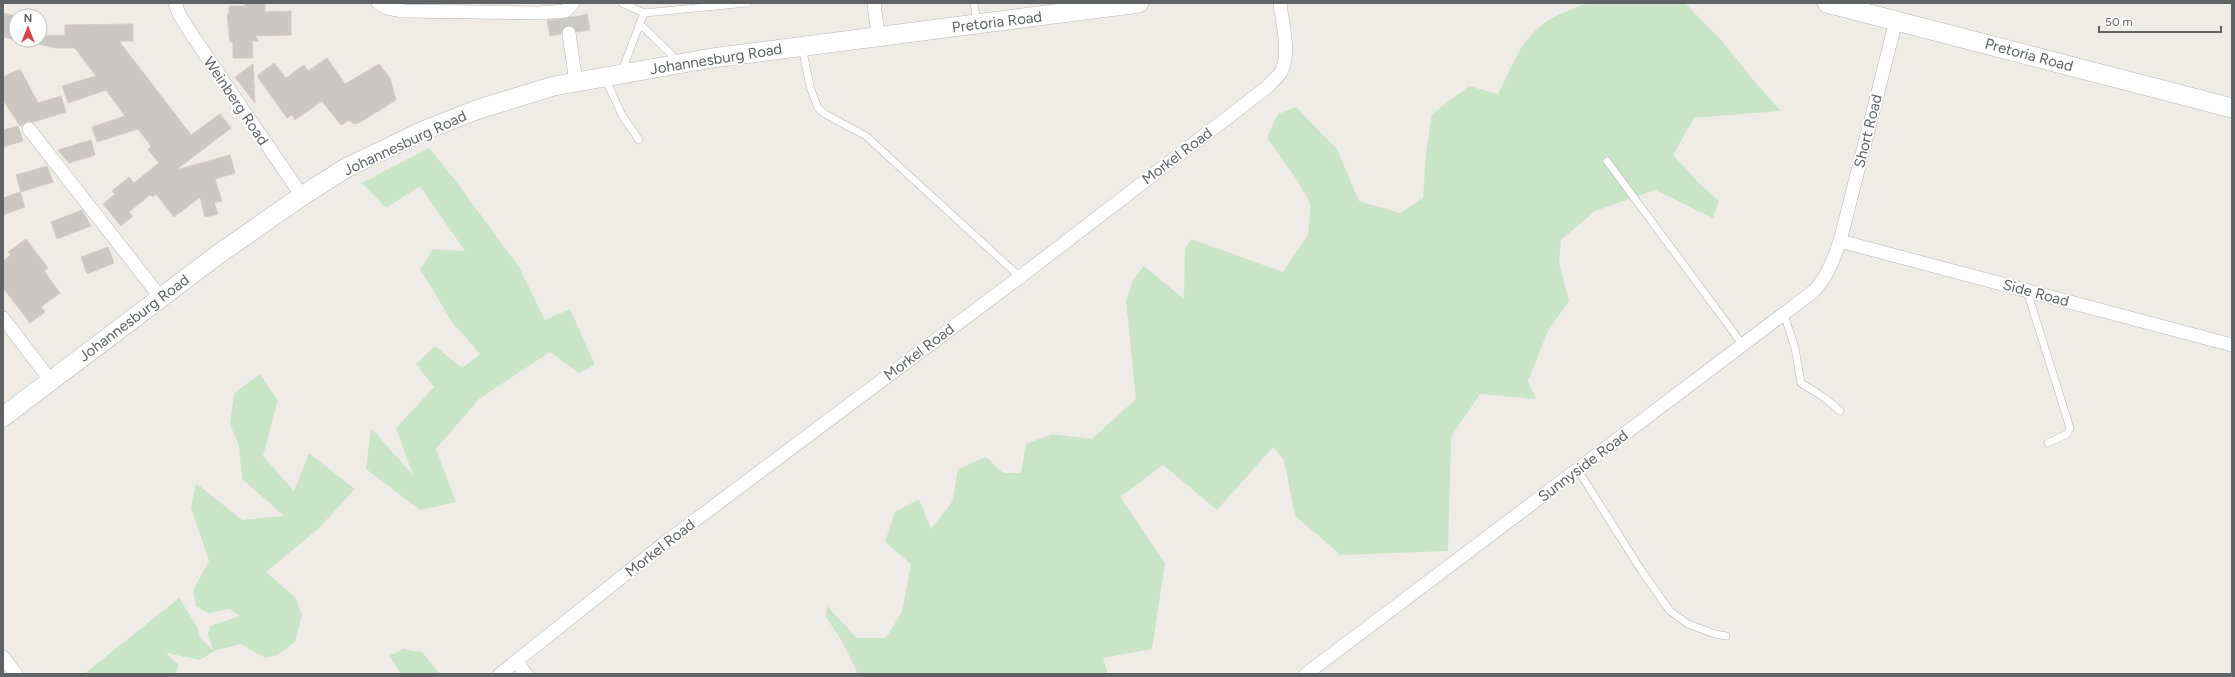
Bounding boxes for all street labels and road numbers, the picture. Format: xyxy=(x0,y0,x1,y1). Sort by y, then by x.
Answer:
street label: Pretoria Road xyxy=(951,8,1043,36)
street label: Pretoria Road xyxy=(1983,35,2075,75)
street label: Johannesburg Road xyxy=(649,40,783,78)
street label: Weinberg Road xyxy=(200,53,272,149)
street label: Short Road xyxy=(1850,92,1886,170)
street label: Johannesburg Road xyxy=(341,107,469,179)
street label: Morkel Road xyxy=(1138,124,1216,188)
street label: Johannesburg Road xyxy=(75,271,193,365)
street label: Side Road xyxy=(2001,276,2071,310)
street label: Morkel Road xyxy=(880,320,958,384)
street label: Sunnyside Road xyxy=(1535,426,1631,506)
street label: Morkel Road xyxy=(622,515,698,581)

